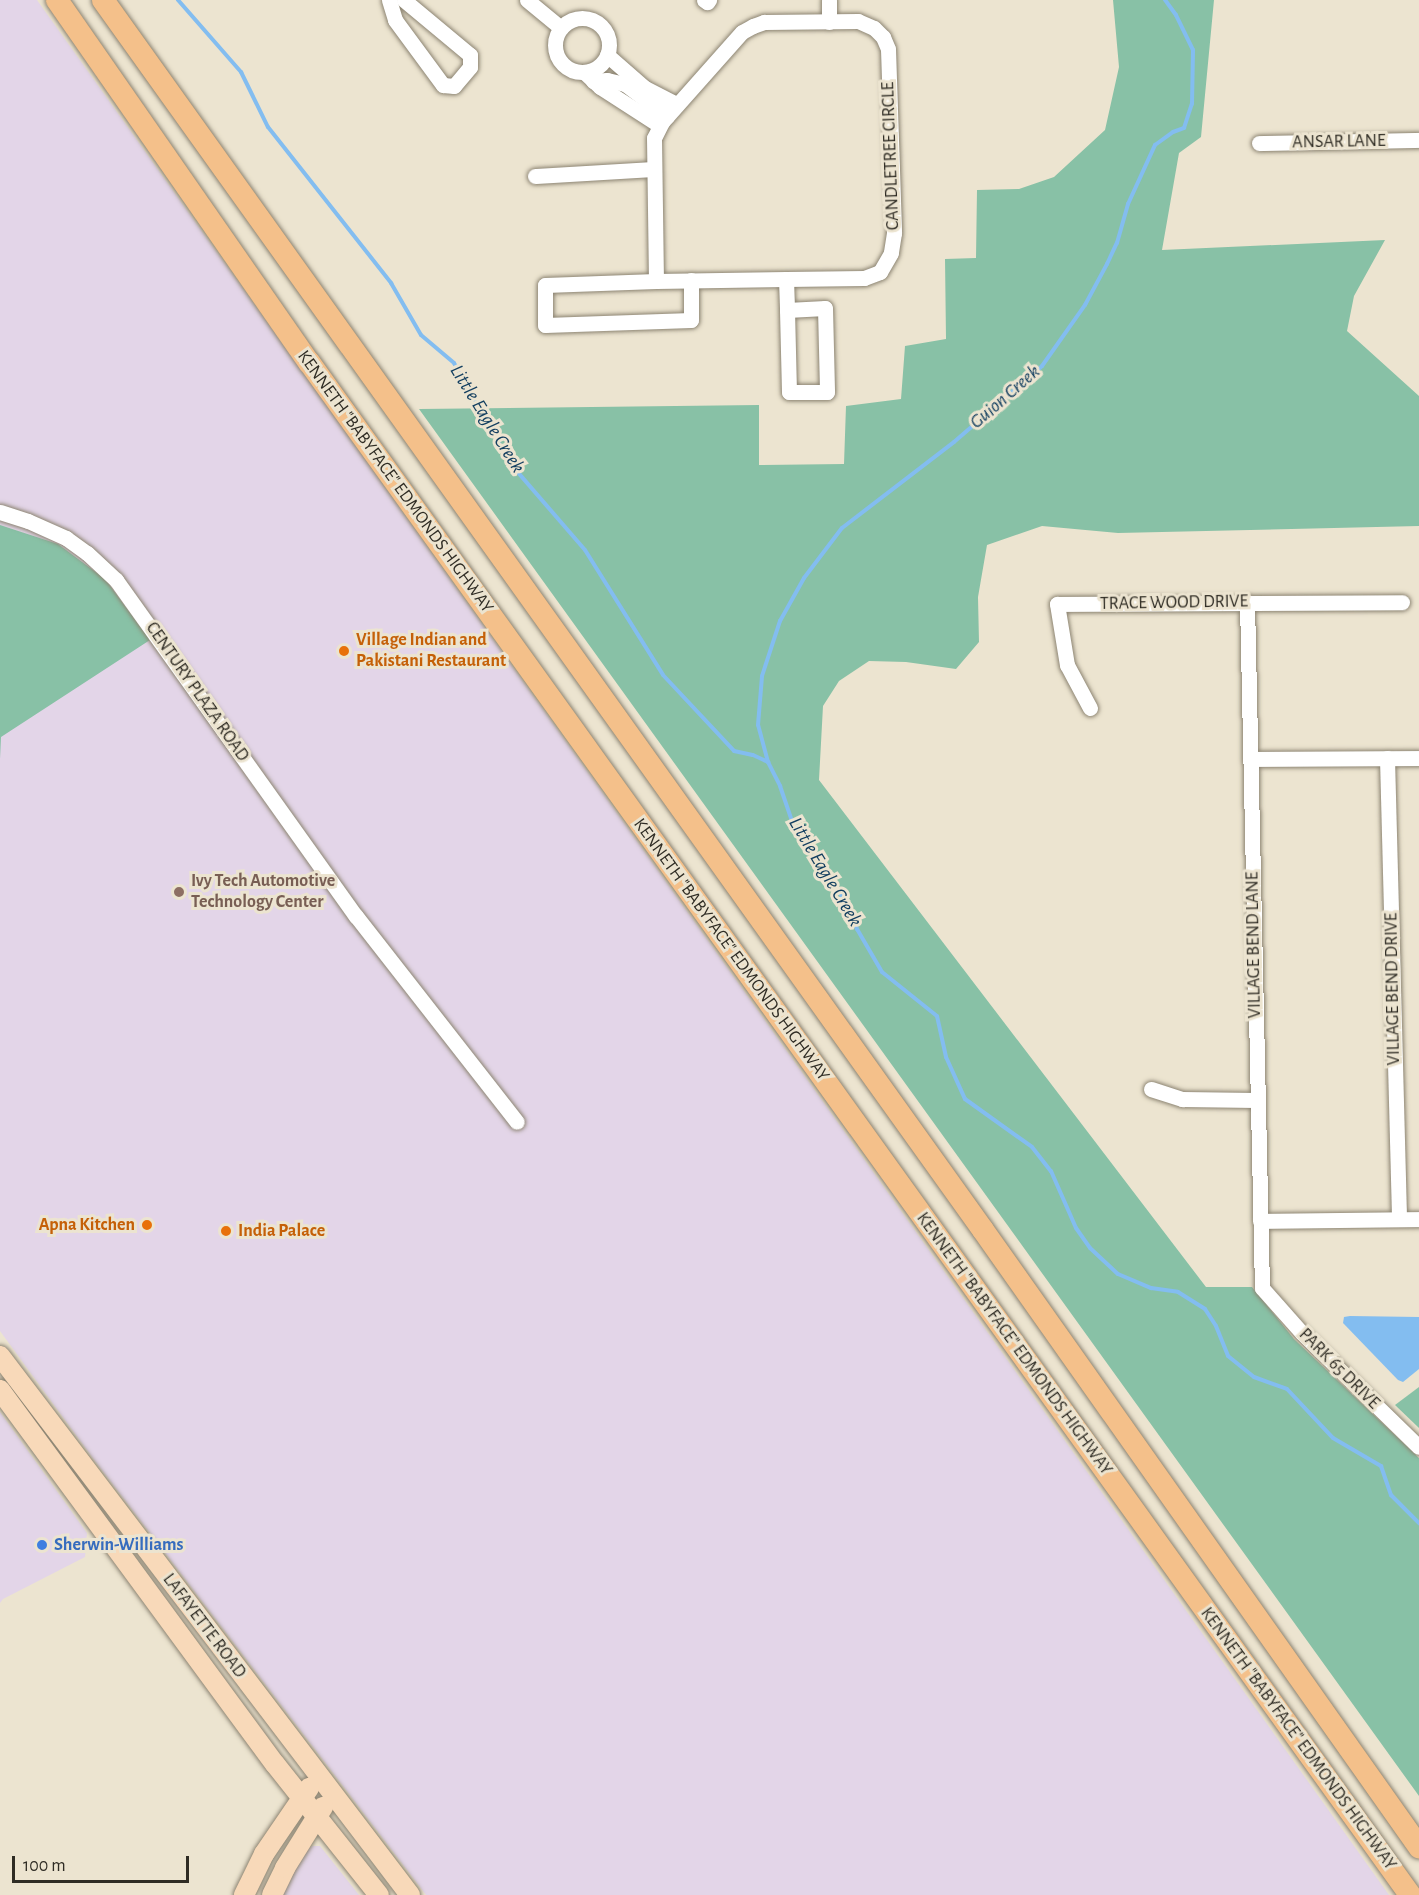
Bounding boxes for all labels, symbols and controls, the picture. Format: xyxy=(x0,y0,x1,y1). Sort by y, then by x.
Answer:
street label: CANDLETREE CIRCLE xyxy=(878,81,904,231)
street label: ANSAR LANE xyxy=(1292,130,1386,154)
street label: KENNETH "BABYFACE" EDMONDS HIGHWAY xyxy=(292,346,498,618)
water label: Little Eagle Creek xyxy=(444,360,530,478)
water label: Guion Creek xyxy=(965,360,1045,434)
street label: TRACE WOOD DRIVE xyxy=(1100,591,1248,615)
street label: CENTURY PLAZA ROAD xyxy=(141,618,253,766)
place label: Village Indian and Pakistani Restaurant xyxy=(356,630,506,672)
marker: Village Indian and Pakistani Restaurant xyxy=(337,644,351,658)
water label: Little Eagle Creek xyxy=(783,813,867,931)
street label: KENNETH "BABYFACE" EDMONDS HIGHWAY xyxy=(628,814,834,1086)
place label: Ivy Tech Automotive Technology Center xyxy=(191,871,335,914)
street label: VILLAGE BEND LANE xyxy=(1242,871,1266,1019)
marker: Ivy Tech Automotive Technology Center xyxy=(172,885,186,899)
street label: VILLAGE BEND DRIVE xyxy=(1381,912,1405,1066)
street label: KENNETH "BABYFACE" EDMONDS HIGHWAY xyxy=(911,1208,1117,1480)
place label: Apna Kitchen xyxy=(39,1214,135,1236)
marker: Apna Kitchen xyxy=(140,1218,154,1232)
place label: India Palace xyxy=(238,1220,325,1242)
marker: India Palace xyxy=(219,1224,233,1238)
street label: PARK 65 DRIVE xyxy=(1294,1324,1384,1414)
place label: Sherwin-Williams xyxy=(54,1534,183,1556)
marker: Sherwin-Williams xyxy=(35,1538,49,1552)
street label: LAFAYETTE ROAD xyxy=(158,1569,250,1683)
street label: KENNETH "BABYFACE" EDMONDS HIGHWAY xyxy=(1195,1603,1401,1875)
scale bar xyxy=(15,1844,192,1882)
text: 100 m xyxy=(23,1857,66,1875)

